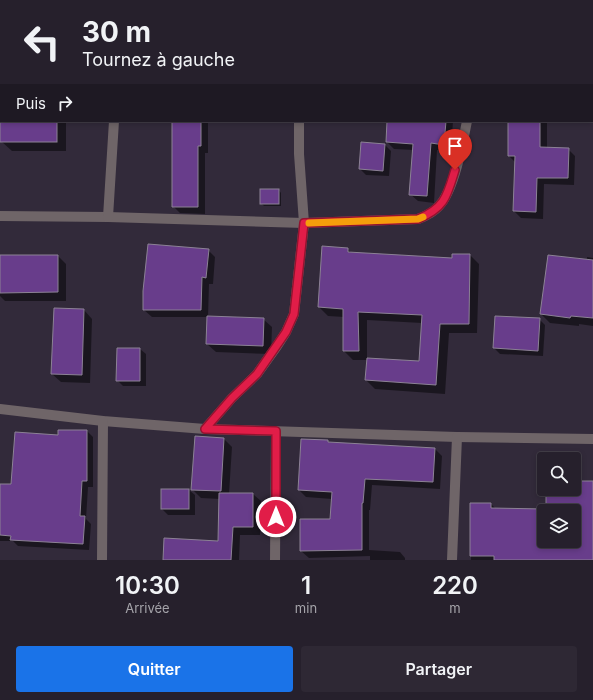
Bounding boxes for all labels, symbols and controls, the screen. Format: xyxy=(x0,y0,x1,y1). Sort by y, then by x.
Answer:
text: 30 m xyxy=(82,15,151,49)
icon: left xyxy=(16,16,68,68)
text: Tournez à gauche xyxy=(82,49,235,70)
icon: right xyxy=(54,92,76,114)
text: Puis xyxy=(16,94,46,113)
pin xyxy=(438,129,472,170)
icon: arrive xyxy=(444,135,466,157)
map controls xyxy=(537,452,581,548)
button: search xyxy=(537,452,581,496)
position arrow xyxy=(255,496,297,538)
button: layers xyxy=(537,504,581,548)
text: 10:30 xyxy=(115,571,180,600)
text: 1 xyxy=(301,571,311,600)
text: 220 xyxy=(432,571,478,600)
text: Arrivée xyxy=(125,600,170,616)
text: min xyxy=(295,600,317,616)
text: m xyxy=(449,600,461,616)
button: Quitter xyxy=(16,646,293,692)
button: Partager xyxy=(301,646,577,692)

